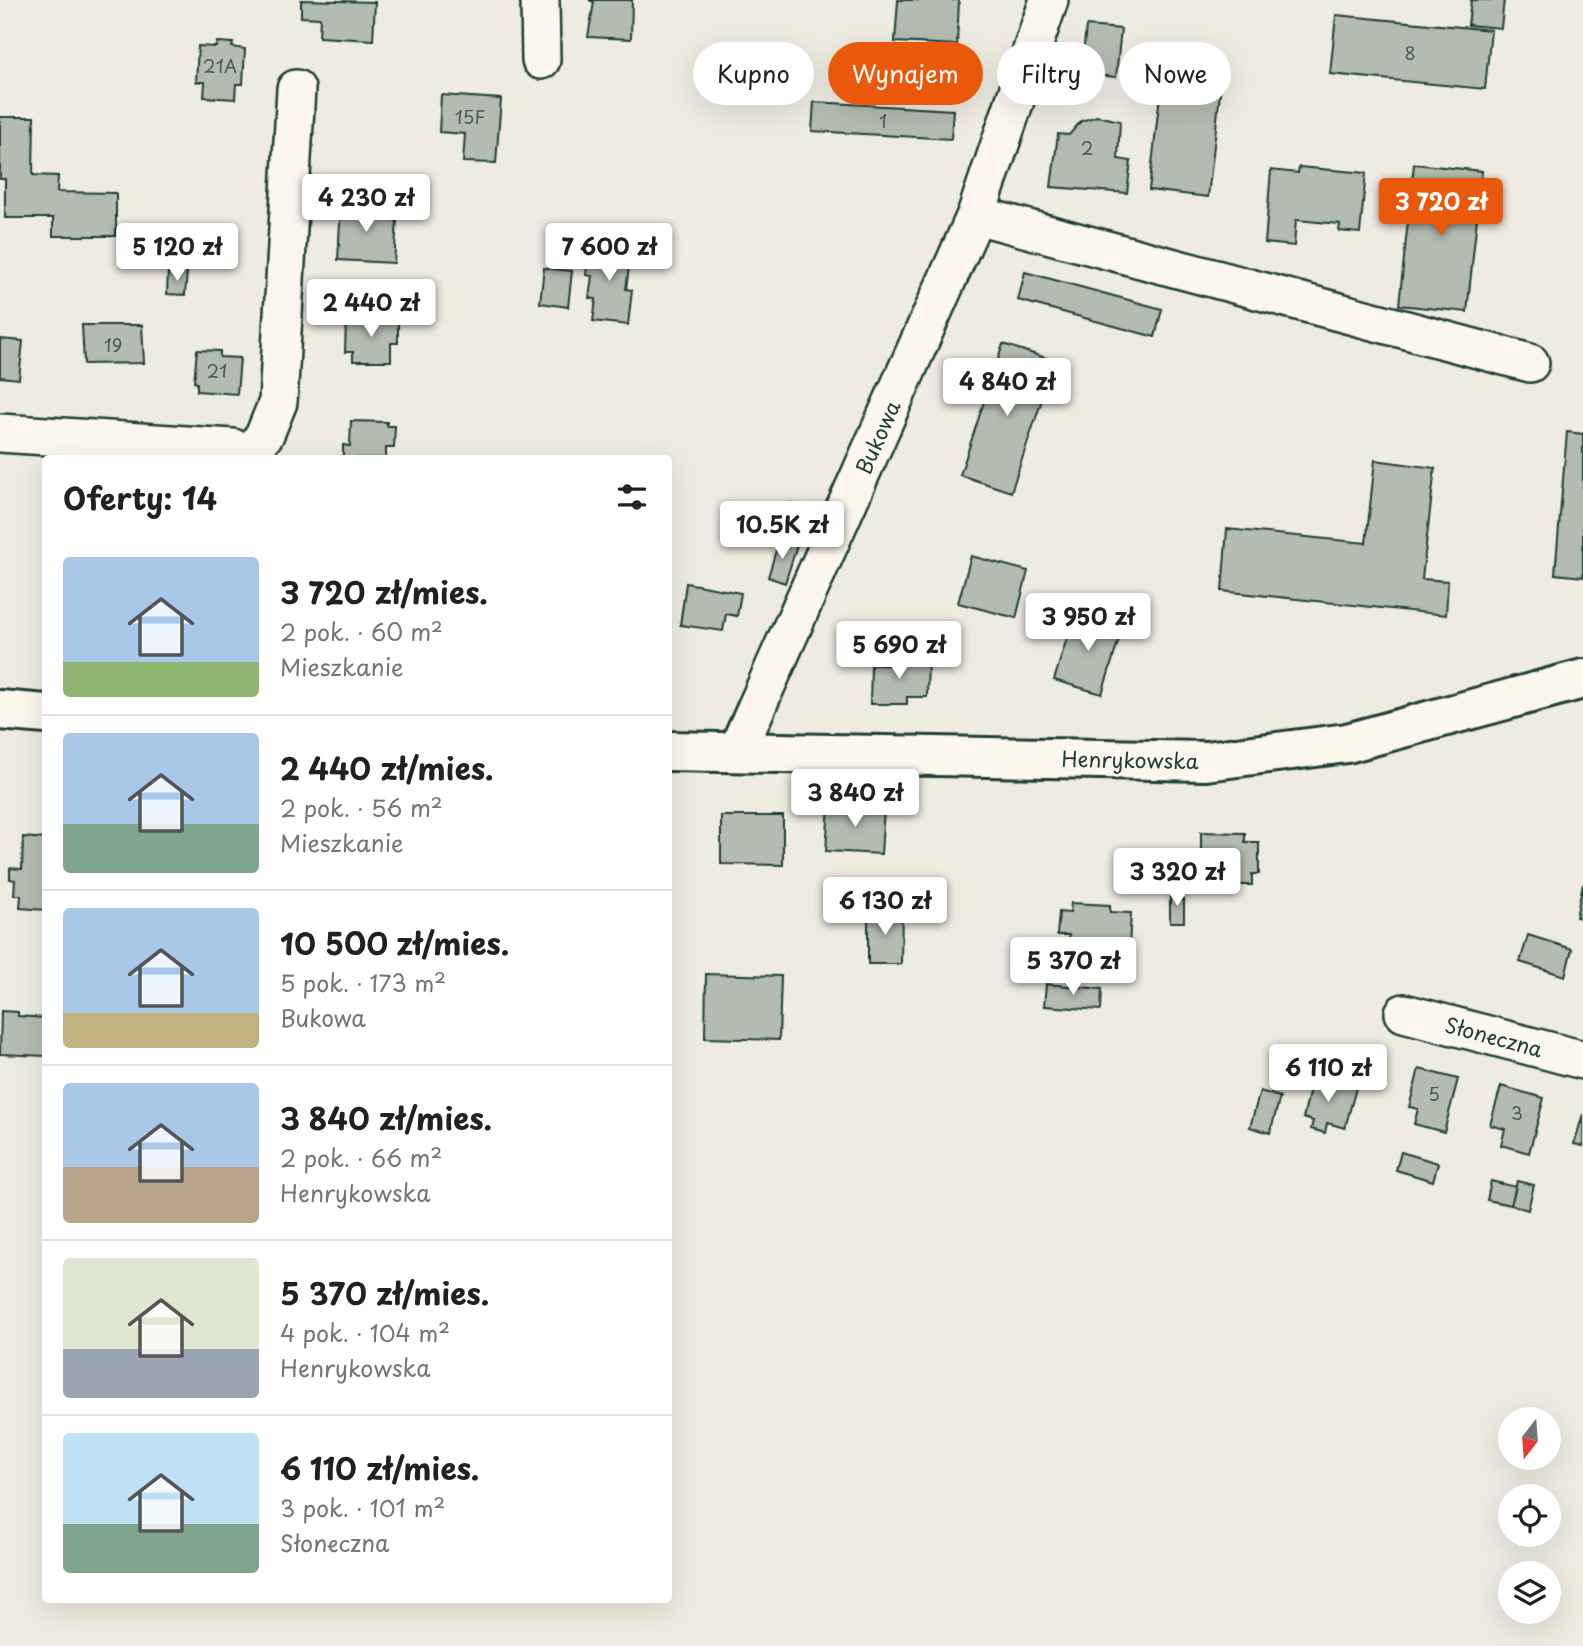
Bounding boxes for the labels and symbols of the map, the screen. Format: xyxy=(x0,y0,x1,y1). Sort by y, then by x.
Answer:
house number: 8 xyxy=(1404,39,1416,66)
house number: 21A xyxy=(203,52,237,79)
house number: 15F xyxy=(455,103,485,130)
house number: 1 xyxy=(879,107,887,134)
house number: 2 xyxy=(1081,134,1093,161)
pin: 4 230 zł xyxy=(294,174,438,234)
pin: 3 720 zł xyxy=(1369,178,1513,238)
pin: 5 120 zł xyxy=(105,224,249,283)
pin: 7 600 zł xyxy=(537,224,681,283)
pin: 2 440 zł xyxy=(299,280,443,339)
house number: 19 xyxy=(104,331,122,358)
house number: 21 xyxy=(207,357,227,384)
pin: 4 840 zł xyxy=(935,358,1079,418)
street label: Bukowa xyxy=(847,395,907,479)
pin: 10.5K zł xyxy=(710,502,854,561)
pin: 3 950 zł xyxy=(1016,594,1160,653)
pin: 5 690 zł xyxy=(827,622,971,681)
street label: Henrykowska xyxy=(1061,742,1199,776)
pin: 3 840 zł xyxy=(783,770,927,829)
pin: 3 320 zł xyxy=(1105,848,1249,908)
pin: 6 130 zł xyxy=(813,878,957,937)
pin: 5 370 zł xyxy=(1001,937,1145,997)
street label: Słoneczna xyxy=(1442,1008,1546,1064)
pin: 6 110 zł xyxy=(1256,1044,1400,1104)
house number: 5 xyxy=(1428,1080,1440,1107)
house number: 3 xyxy=(1511,1099,1523,1126)
north arrow xyxy=(1498,1407,1561,1470)

